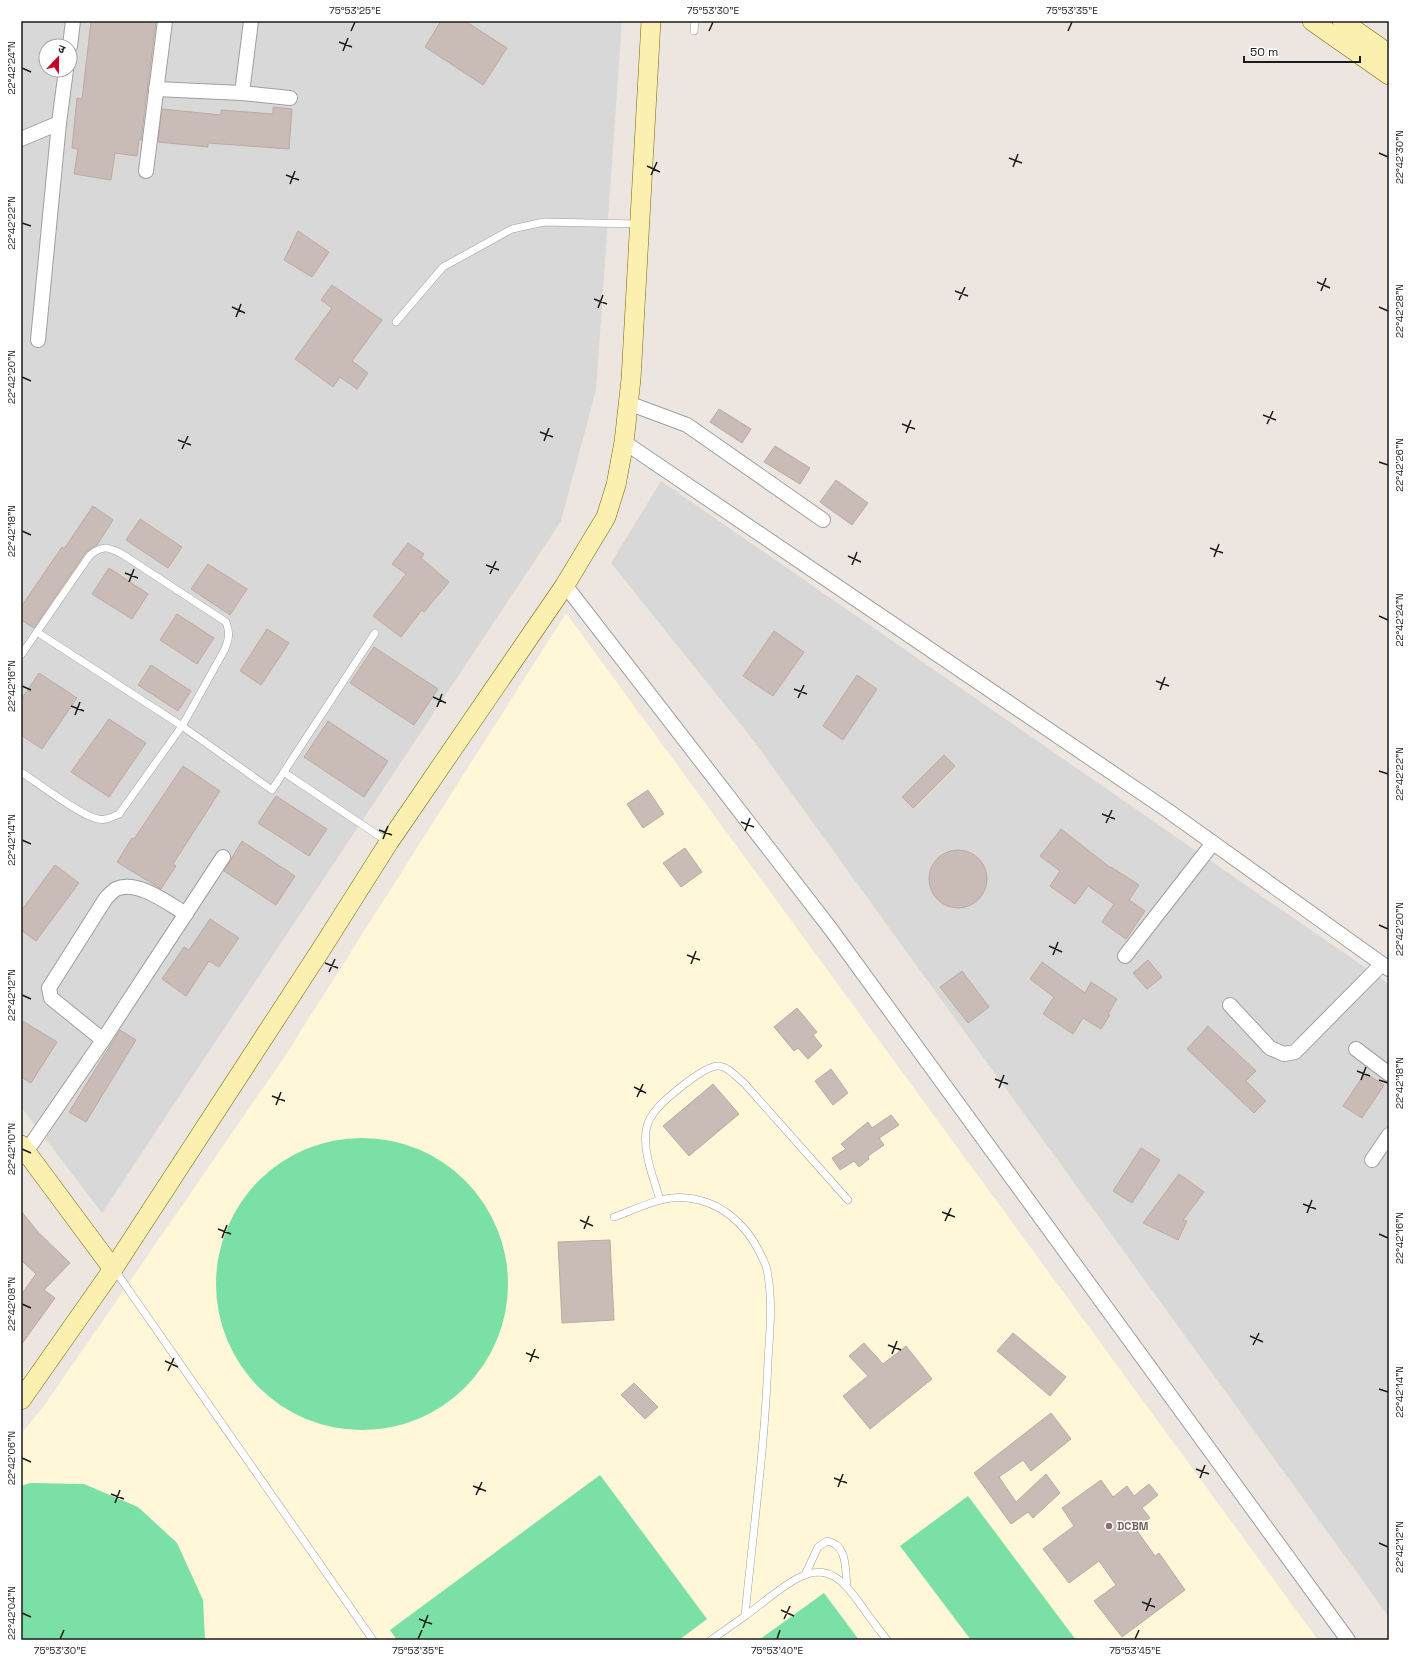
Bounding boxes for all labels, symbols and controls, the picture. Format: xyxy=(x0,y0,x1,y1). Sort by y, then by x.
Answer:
text: 75°53'25"E xyxy=(329,4,381,17)
text: 75°53'30"E xyxy=(687,4,740,17)
text: 75°53'35"E xyxy=(1046,4,1098,17)
north arrow xyxy=(38,38,78,78)
scale bar xyxy=(1244,38,1360,64)
text: 22°42'24"N xyxy=(5,41,18,95)
text: उ xyxy=(56,41,68,57)
text: 50 m xyxy=(1250,44,1278,60)
text: 22°42'30"N xyxy=(1393,130,1406,184)
text: 22°42'22"N xyxy=(5,196,18,250)
text: 22°42'28"N xyxy=(1393,284,1406,338)
text: 22°42'20"N xyxy=(5,350,18,404)
text: 22°42'26"N xyxy=(1393,438,1406,492)
text: 22°42'18"N xyxy=(5,505,18,557)
text: 22°42'24"N xyxy=(1393,593,1406,647)
text: 22°42'16"N xyxy=(5,660,18,712)
text: 22°42'22"N xyxy=(1393,747,1406,801)
text: 22°42'14"N xyxy=(5,814,18,866)
text: 22°42'20"N xyxy=(1393,902,1406,956)
text: 22°42'12"N xyxy=(5,969,18,1021)
text: 22°42'18"N xyxy=(1393,1057,1406,1109)
text: 22°42'10"N xyxy=(5,1123,18,1175)
text: 22°42'16"N xyxy=(1393,1212,1406,1264)
text: 22°42'08"N xyxy=(5,1277,18,1331)
text: 22°42'14"N xyxy=(1393,1366,1406,1418)
text: 22°42'06"N xyxy=(5,1431,18,1485)
place label: DCBM xyxy=(1117,1519,1148,1533)
marker: DCBM xyxy=(1104,1521,1114,1531)
text: 22°42'12"N xyxy=(1393,1521,1406,1573)
text: 22°42'04"N xyxy=(5,1586,18,1640)
text: 75°53'30"E xyxy=(34,1644,87,1657)
text: 75°53'35"E xyxy=(392,1644,444,1657)
text: 75°53'40"E xyxy=(751,1644,803,1657)
text: 75°53'45"E xyxy=(1109,1644,1161,1657)

